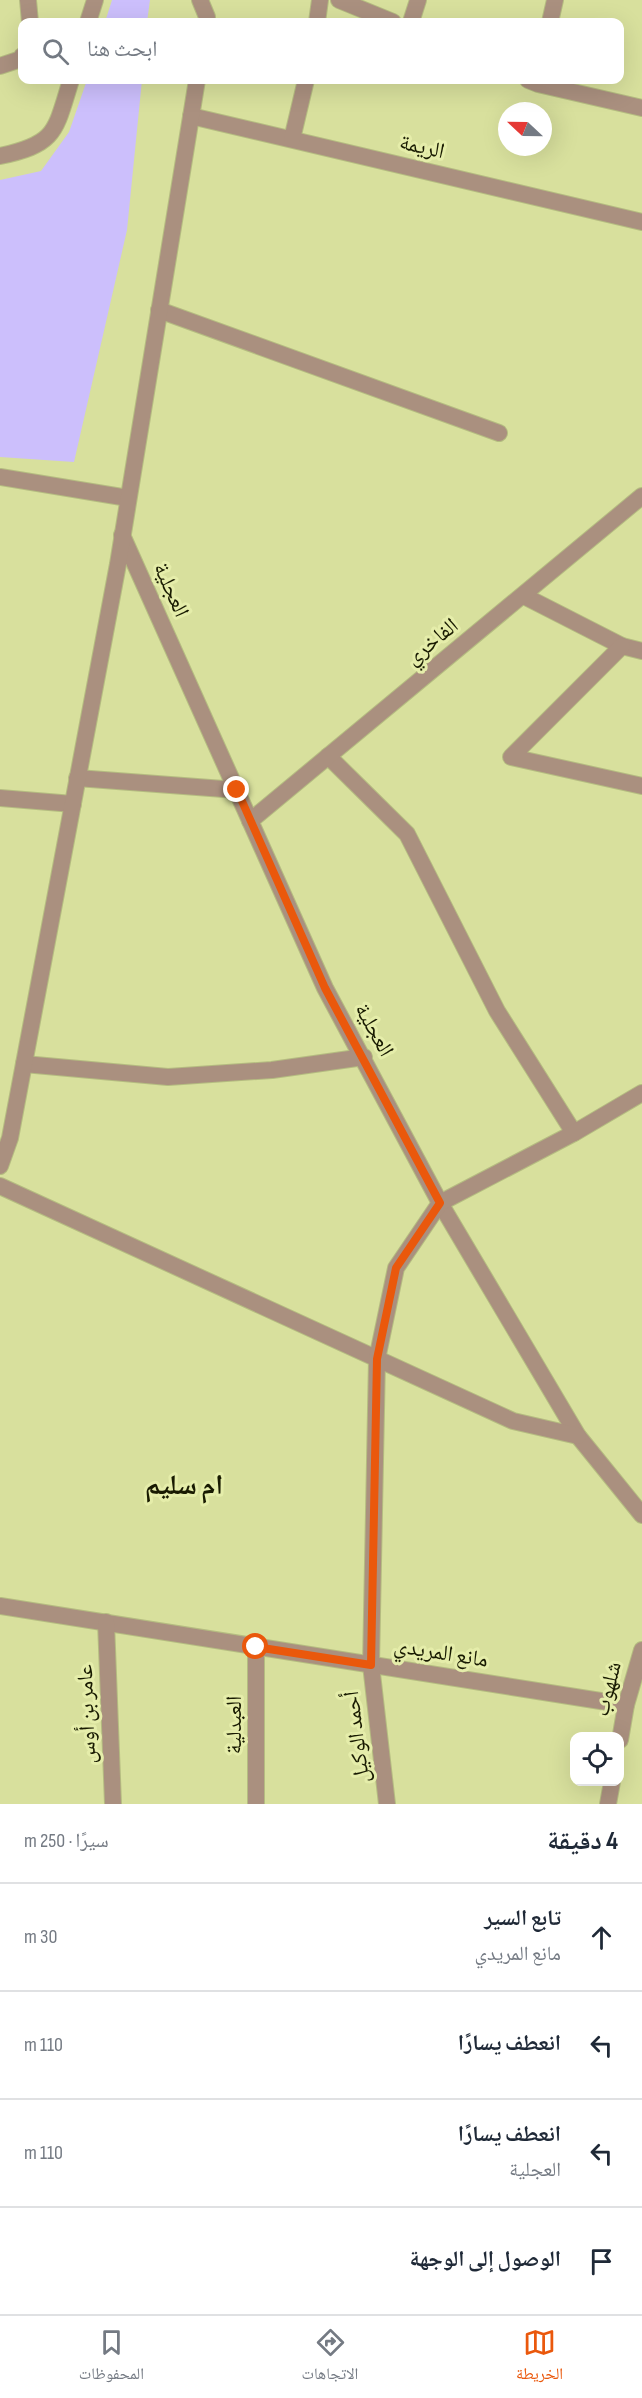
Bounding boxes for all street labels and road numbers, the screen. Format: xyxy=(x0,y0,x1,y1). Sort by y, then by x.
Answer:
street label: الريمة xyxy=(397,129,447,165)
street label: العجلية xyxy=(147,559,195,621)
street label: الفاخري xyxy=(400,612,466,674)
street label: العجلية xyxy=(348,999,400,1061)
street label: مانع المريدي xyxy=(392,1632,490,1676)
street label: شلهوب xyxy=(588,1659,628,1719)
street label: عامر بن أوس xyxy=(71,1664,102,1764)
street label: أحمد الوكيل xyxy=(337,1689,376,1785)
street label: العبدلية xyxy=(221,1696,248,1754)

